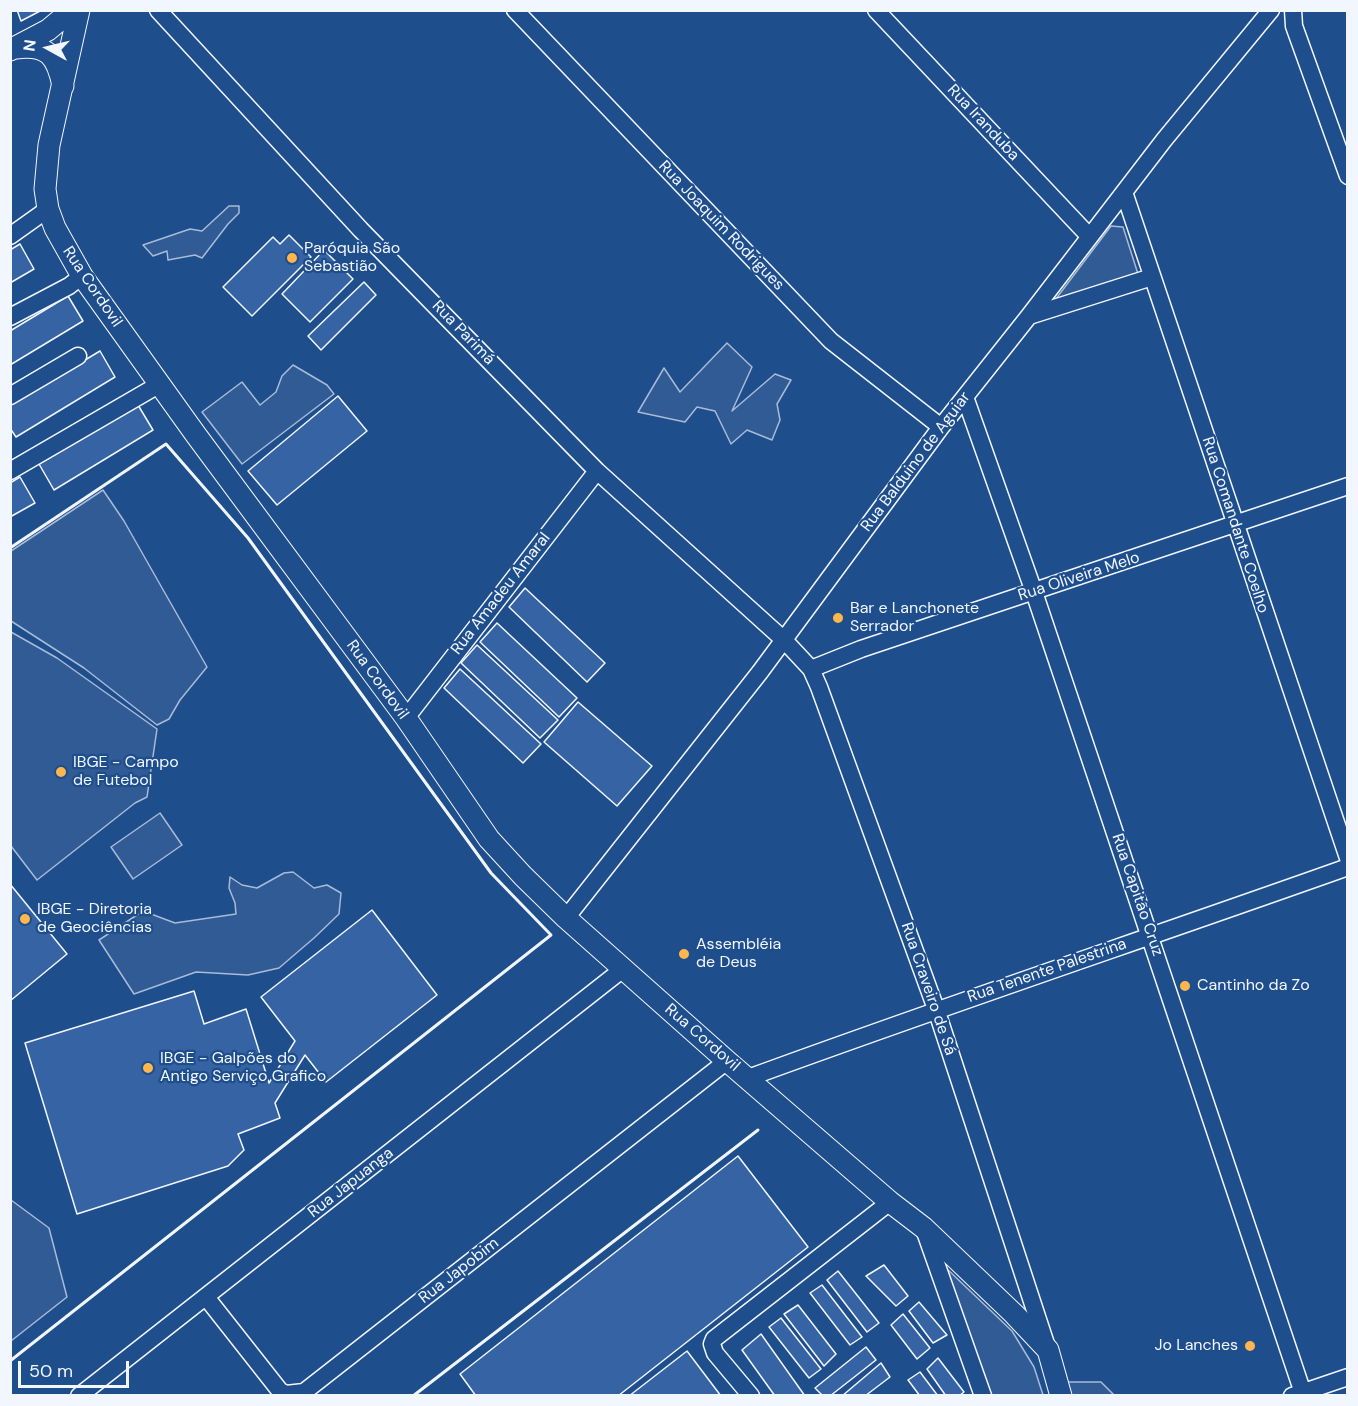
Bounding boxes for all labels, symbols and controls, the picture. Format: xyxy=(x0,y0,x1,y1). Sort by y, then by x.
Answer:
north arrow xyxy=(18,18,78,78)
text: N xyxy=(18,38,41,53)
street label: Rua Iranduba xyxy=(943,81,1023,165)
street label: Rua Joaquim Rodrigues xyxy=(654,157,788,295)
place label: Paróquia São Sebastião xyxy=(304,239,400,277)
street label: Rua Cordovil xyxy=(58,243,126,331)
marker: Paróquia São Sebastião xyxy=(285,251,299,265)
street label: Rua Parimá xyxy=(428,297,498,369)
street label: Rua Balduino de Aguiar xyxy=(857,388,975,536)
street label: Rua Comandante Coelho xyxy=(1197,434,1273,616)
street label: Rua Amadeu Amaral xyxy=(447,529,555,659)
street label: Rua Oliveira Melo xyxy=(1016,548,1142,606)
place label: Bar e Lanchonete Serrador xyxy=(850,599,979,637)
marker: Bar e Lanchonete Serrador xyxy=(831,611,845,625)
street label: Rua Cordovil xyxy=(342,637,412,723)
place label: IBGE - Campo de Futebol xyxy=(73,753,179,791)
marker: IBGE - Campo de Futebol xyxy=(54,765,68,779)
street label: Rua Capitão Cruz xyxy=(1107,831,1167,959)
place label: IBGE - Diretoria de Geociências xyxy=(37,900,152,938)
marker: IBGE - Diretoria de Geociências xyxy=(18,912,32,926)
street label: Rua Craveiro de Sá xyxy=(896,920,960,1058)
place label: Assembléia de Deus xyxy=(696,935,781,973)
street label: Rua Tenente Palestrina xyxy=(965,935,1129,1007)
marker: Assembléia de Deus xyxy=(677,947,691,961)
place label: Cantinho da Zo xyxy=(1197,976,1310,996)
marker: Cantinho da Zo xyxy=(1178,979,1192,993)
street label: Rua Cordovil xyxy=(661,1000,743,1076)
place label: IBGE - Galpões do Antigo Serviço Grafico xyxy=(160,1049,326,1087)
marker: IBGE - Galpões do Antigo Serviço Grafico xyxy=(141,1061,155,1075)
street label: Rua Japuanga xyxy=(304,1144,398,1222)
street label: Rua Japobim xyxy=(415,1234,503,1308)
place label: Jo Lanches xyxy=(1154,1336,1238,1356)
marker: Jo Lanches xyxy=(1243,1339,1257,1353)
scale bar xyxy=(21,1349,132,1387)
text: 50 m xyxy=(29,1359,73,1383)

